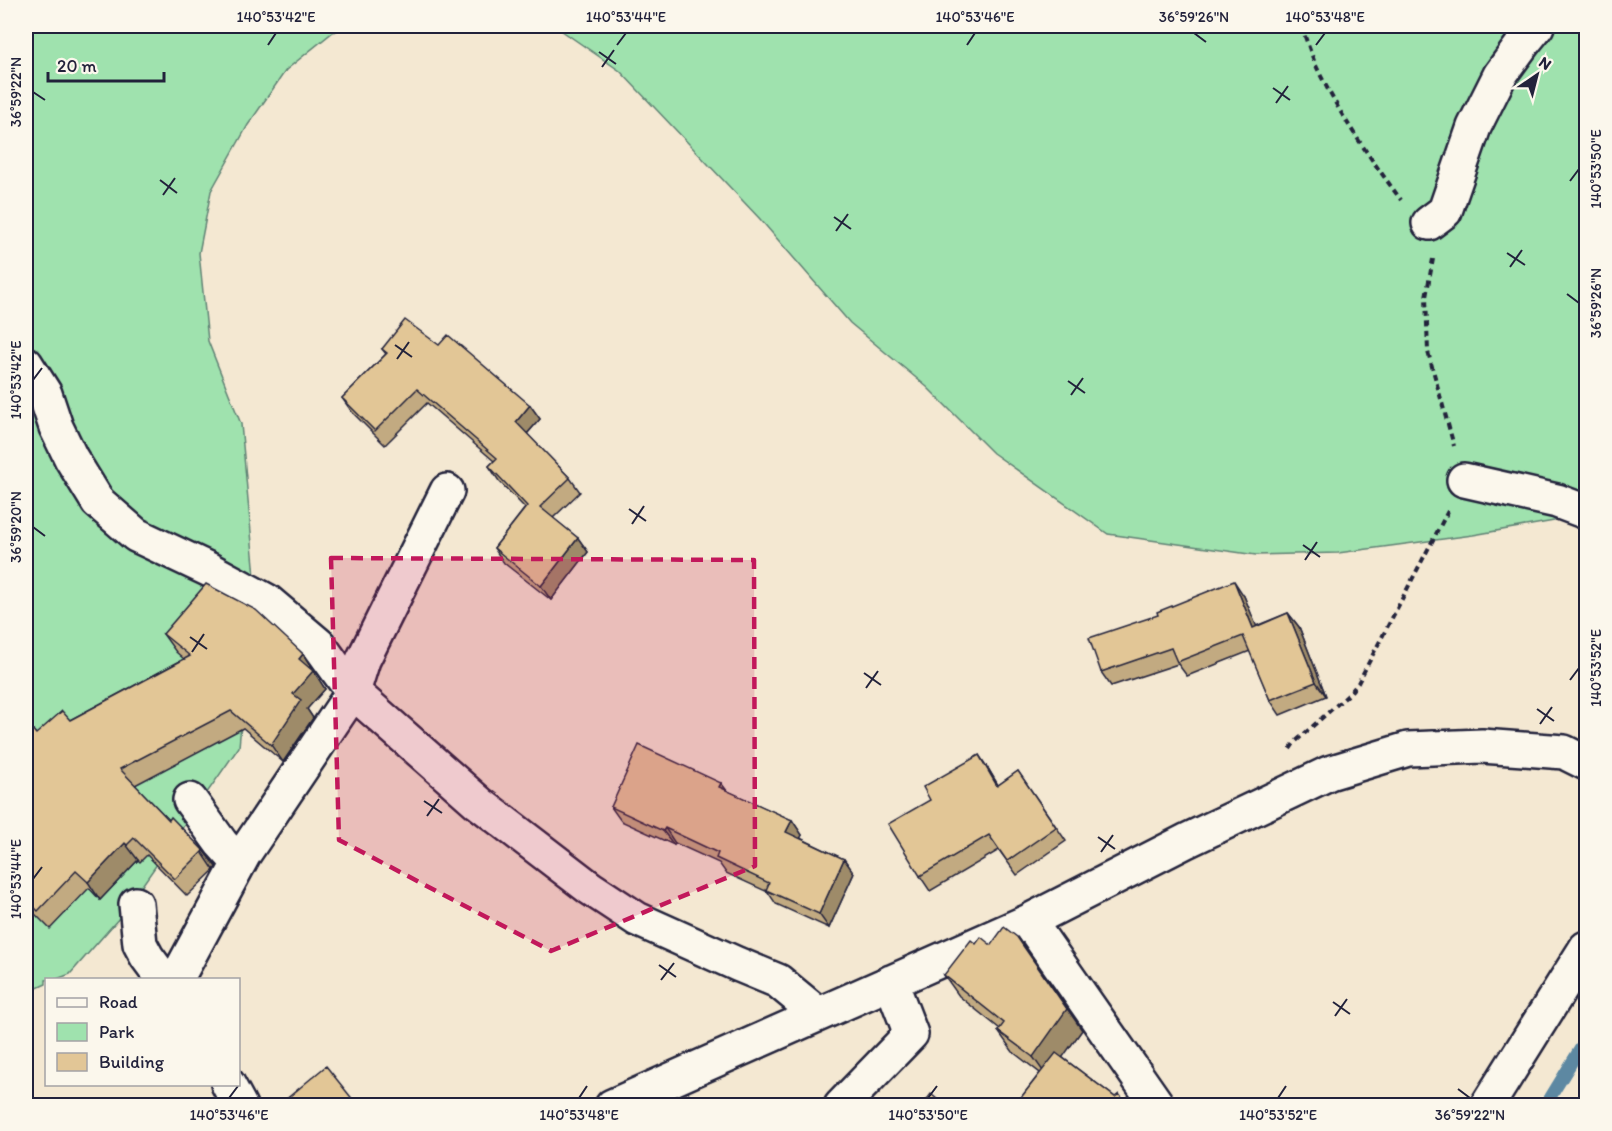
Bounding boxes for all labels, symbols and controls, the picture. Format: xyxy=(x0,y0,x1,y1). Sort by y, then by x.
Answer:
text: 140°53'42"E xyxy=(236,8,316,26)
text: 140°53'44"E xyxy=(586,8,666,26)
text: 140°53'46"E xyxy=(935,8,1015,26)
text: 36°59'26"N xyxy=(1159,8,1229,26)
text: 140°53'48"E xyxy=(1285,8,1365,26)
scale bar xyxy=(48,45,164,83)
north arrow xyxy=(1507,45,1567,105)
text: N xyxy=(1535,52,1555,74)
text: 20 m xyxy=(57,55,97,77)
text: 36°59'22"N xyxy=(7,57,25,127)
text: 140°53'50"E xyxy=(1587,129,1605,209)
text: 36°59'26"N xyxy=(1587,268,1605,338)
text: 140°53'42"E xyxy=(7,340,25,420)
text: 36°59'20"N xyxy=(7,491,25,563)
text: 140°53'52"E xyxy=(1587,629,1605,707)
text: 140°53'44"E xyxy=(7,839,25,919)
legend xyxy=(45,978,240,1086)
text: Road xyxy=(99,991,138,1013)
text: Park xyxy=(99,1021,134,1043)
text: Building xyxy=(99,1051,165,1073)
text: 140°53'46"E xyxy=(189,1106,269,1124)
text: 140°53'48"E xyxy=(539,1106,619,1124)
text: 140°53'50"E xyxy=(888,1106,968,1124)
text: 140°53'52"E xyxy=(1239,1106,1317,1124)
text: 36°59'22"N xyxy=(1435,1106,1505,1124)

